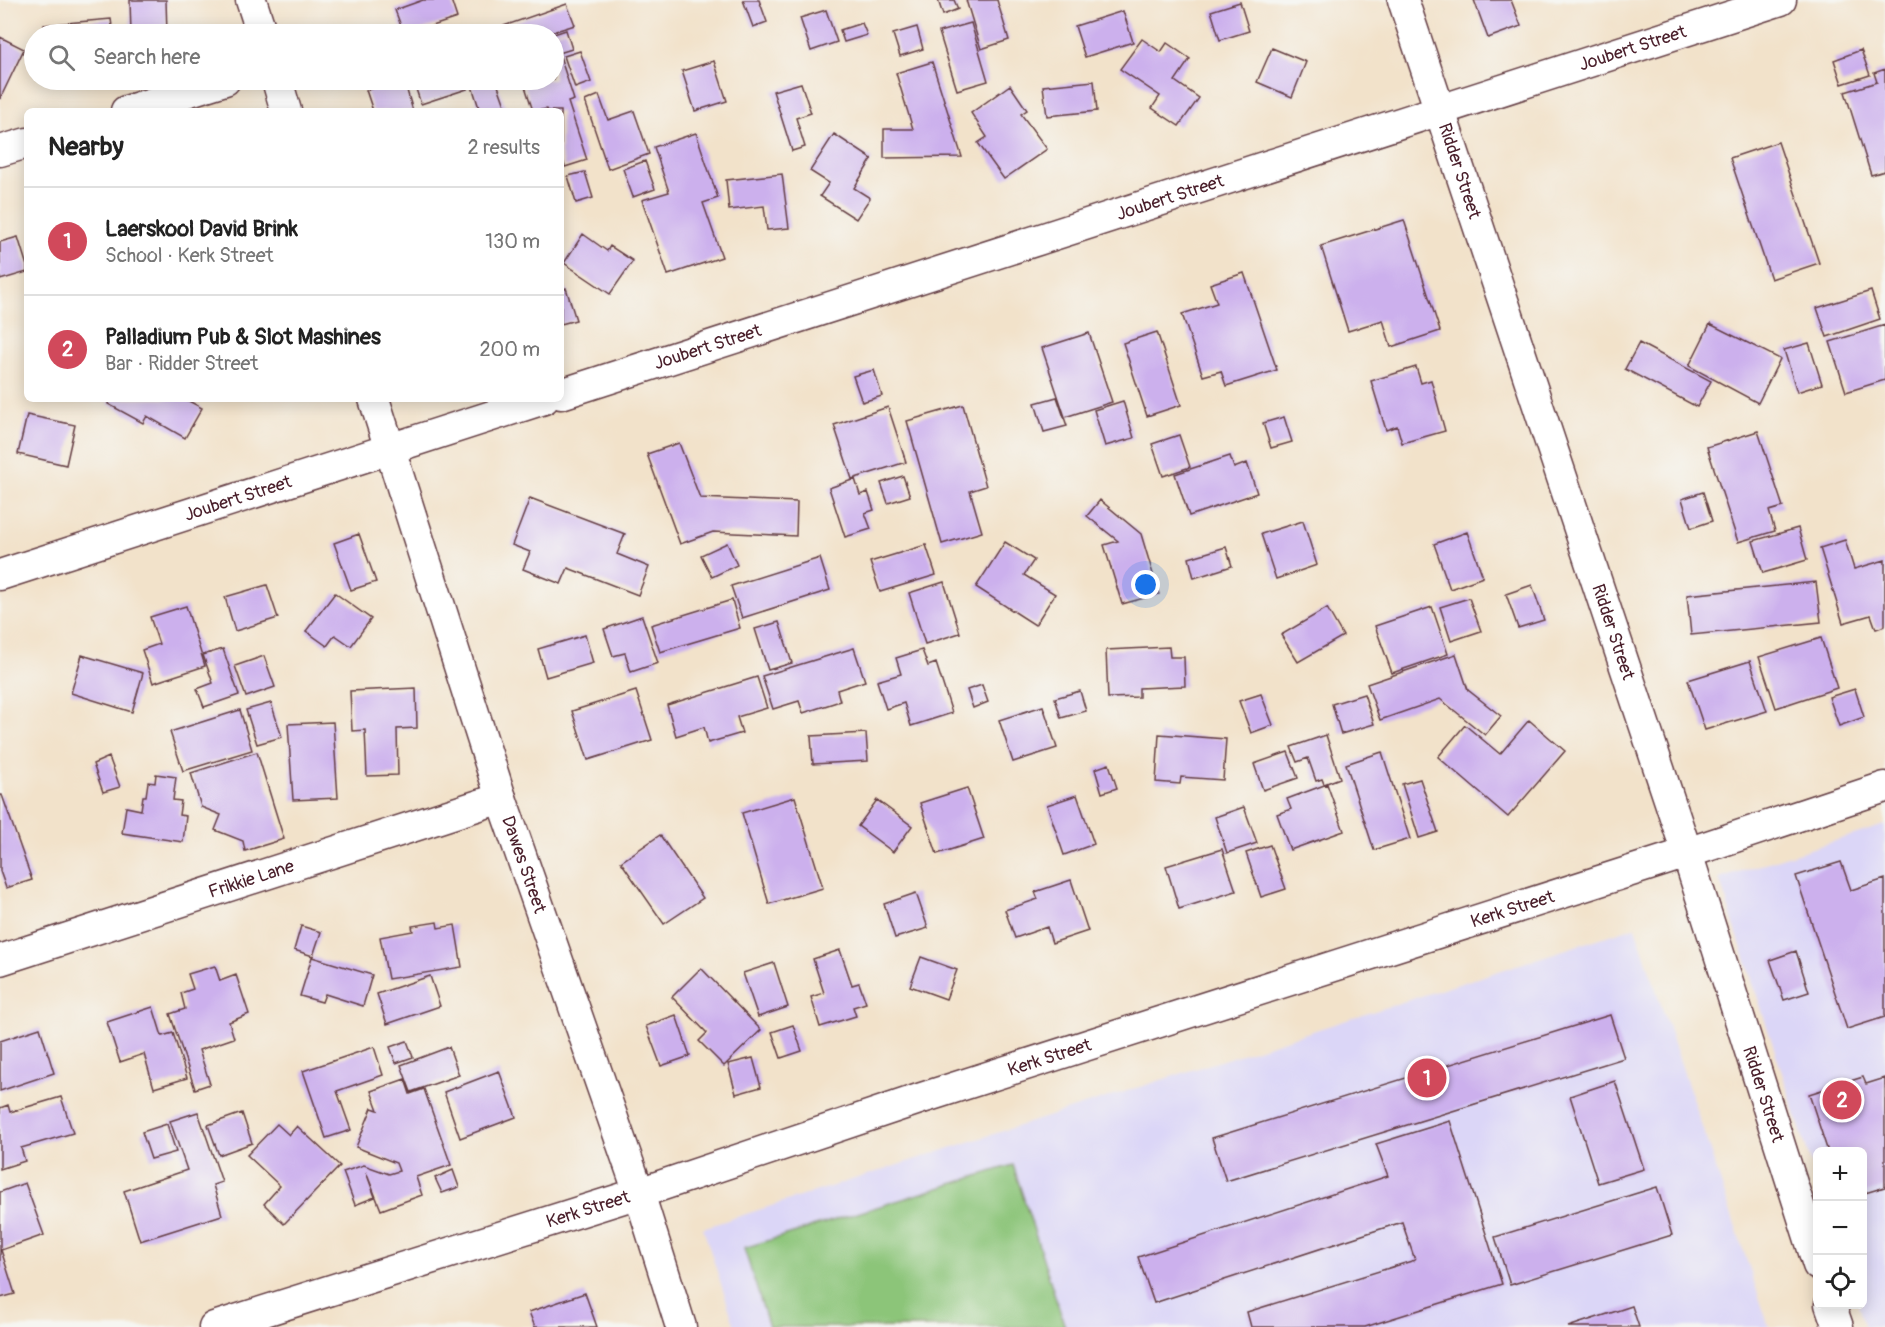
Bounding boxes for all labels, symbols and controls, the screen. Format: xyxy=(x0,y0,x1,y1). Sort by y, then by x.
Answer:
street label: Joubert Street xyxy=(1576,20,1690,77)
search box xyxy=(24,24,564,90)
icon: search xyxy=(45,41,78,74)
text: Search here xyxy=(93,43,200,71)
street label: Ridder Street xyxy=(1433,120,1486,223)
text: Nearby xyxy=(48,131,124,163)
text: 2 results xyxy=(468,135,540,160)
street label: Joubert Street xyxy=(1114,169,1227,226)
text: Laerskool David Brink xyxy=(105,215,298,243)
text: 1 xyxy=(64,229,71,254)
text: 130 m xyxy=(485,229,540,254)
text: School · Kerk Street xyxy=(105,243,274,268)
street label: Joubert Street xyxy=(651,319,765,375)
text: Palladium Pub & Slot Mashines xyxy=(105,323,381,351)
text: 2 xyxy=(62,337,73,362)
text: 200 m xyxy=(479,337,540,362)
text: Bar · Ridder Street xyxy=(105,351,258,376)
street label: Joubert Street xyxy=(181,470,295,527)
your location xyxy=(1131,570,1160,599)
street label: Ridder Street xyxy=(1586,581,1640,684)
street label: Dawes Street xyxy=(496,813,552,917)
street label: Frikkie Lane xyxy=(206,855,297,904)
street label: Kerk Street xyxy=(1468,885,1558,934)
street label: Kerk Street xyxy=(1005,1033,1095,1082)
street label: Ridder Street xyxy=(1737,1043,1789,1146)
pin: 1 xyxy=(1408,1056,1446,1100)
pin: 2 xyxy=(1822,1078,1862,1122)
map controls xyxy=(1813,1147,1867,1309)
button: + xyxy=(1813,1147,1867,1201)
street label: Kerk Street xyxy=(543,1185,633,1234)
button: − xyxy=(1813,1201,1867,1255)
button: locate xyxy=(1813,1255,1867,1309)

